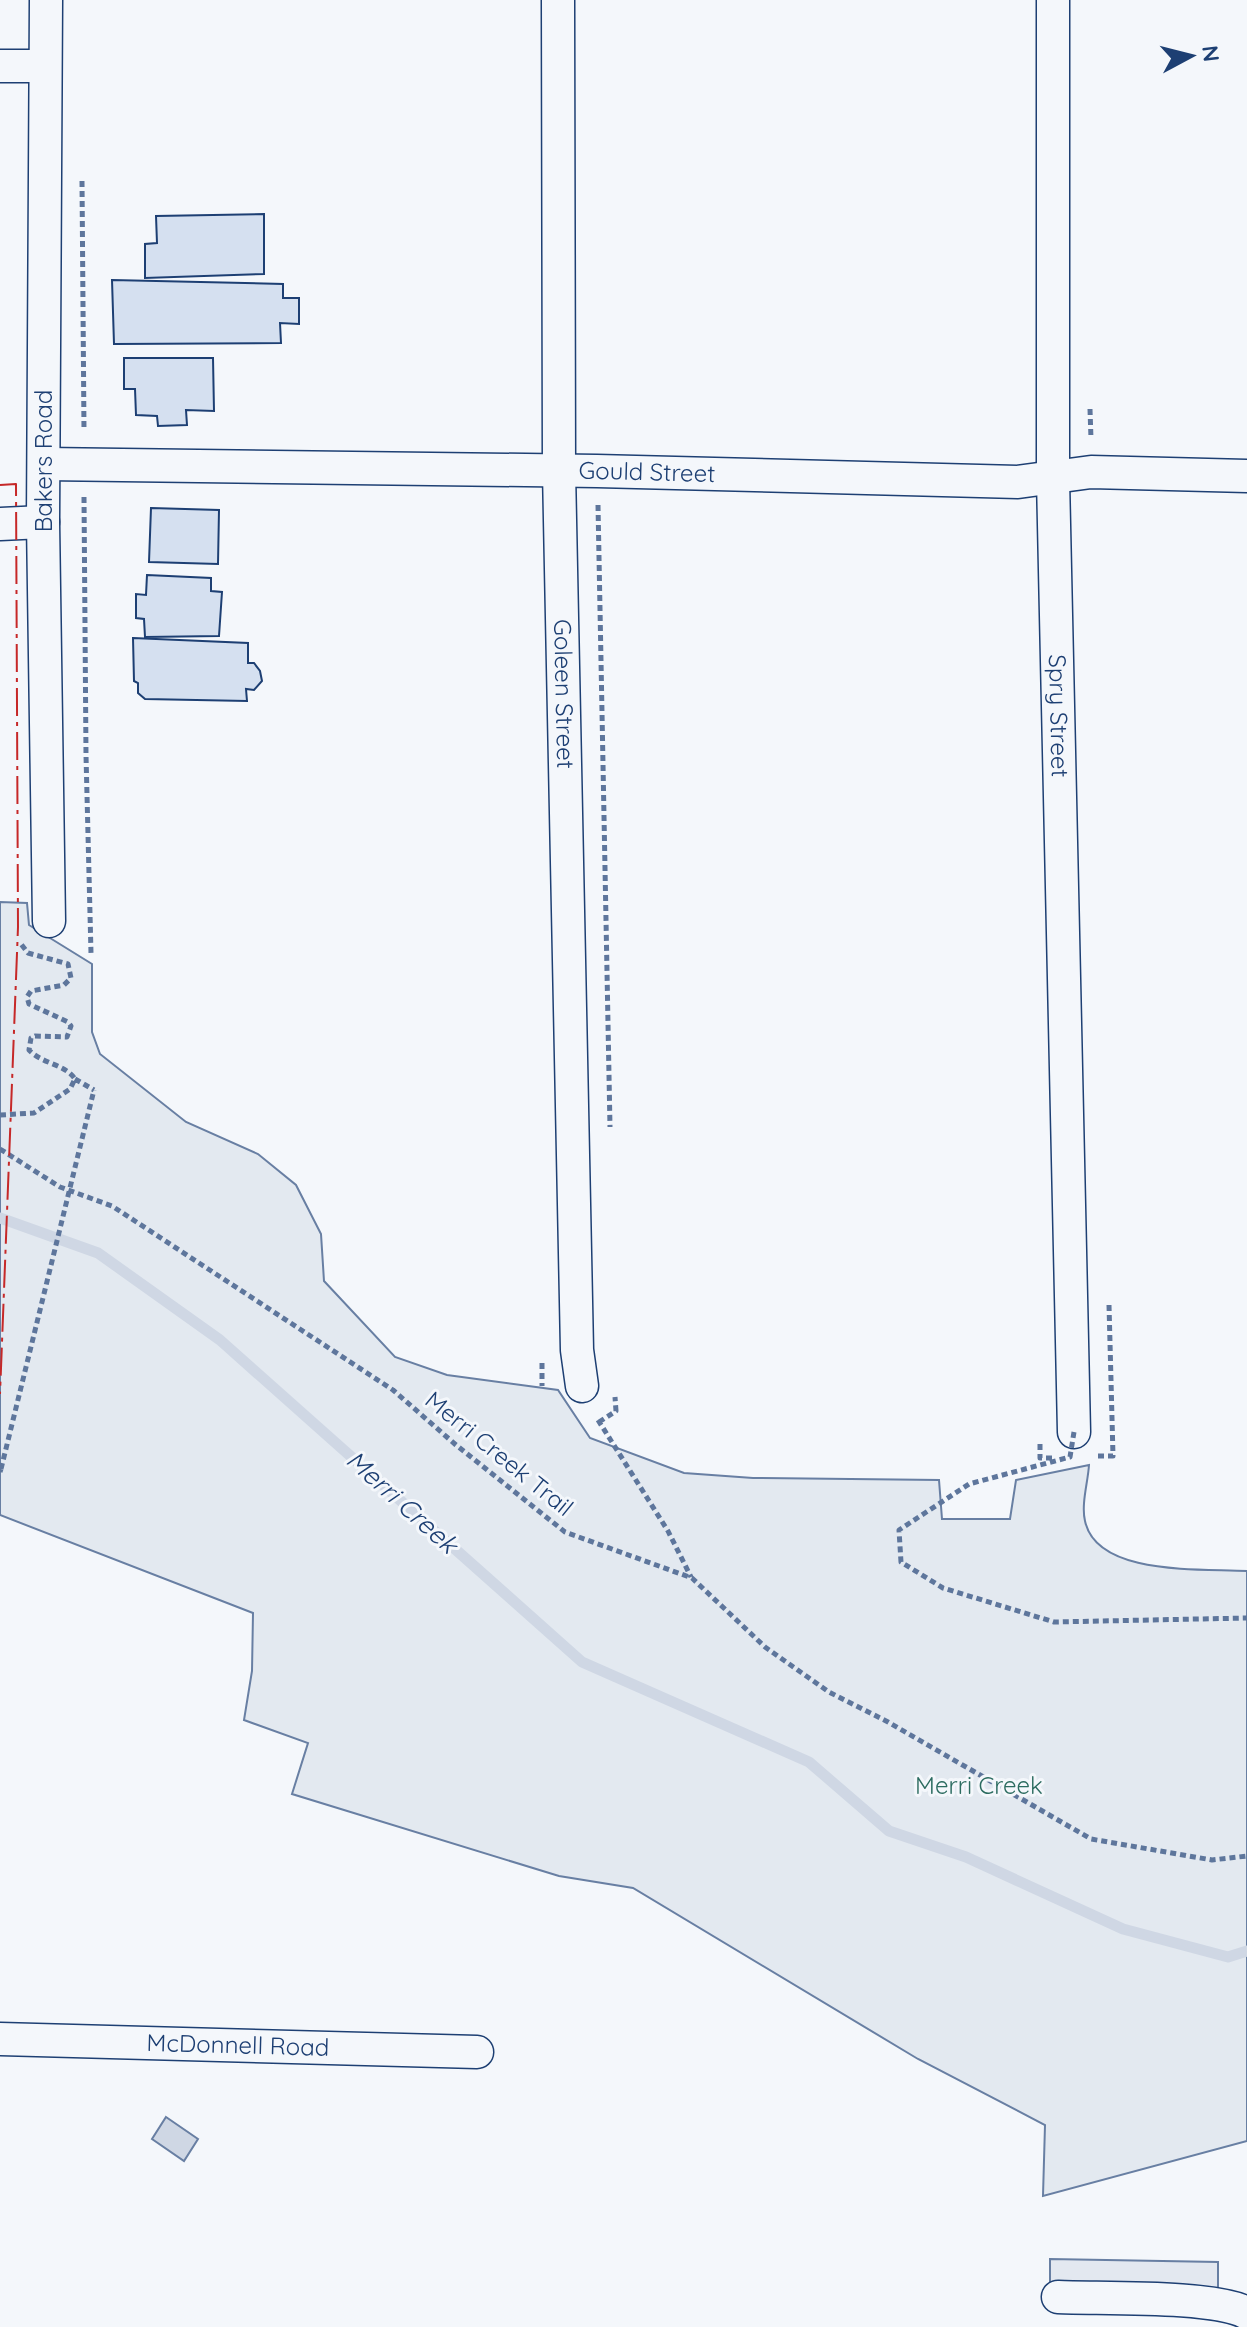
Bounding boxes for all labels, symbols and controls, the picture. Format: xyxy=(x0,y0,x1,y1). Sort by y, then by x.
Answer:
north arrow xyxy=(1151,16,1231,96)
text: N xyxy=(1196,44,1226,63)
street label: Bakers Road xyxy=(28,390,58,532)
street label: Gould Street xyxy=(578,455,716,488)
street label: Goleen Street xyxy=(548,619,581,769)
street label: Spry Street xyxy=(1043,654,1076,778)
street label: Merri Creek Trail xyxy=(420,1384,580,1522)
water label: Merri Creek xyxy=(340,1443,466,1562)
park label: Merri Creek xyxy=(915,1770,1043,1800)
street label: McDonnell Road xyxy=(146,2027,330,2062)

